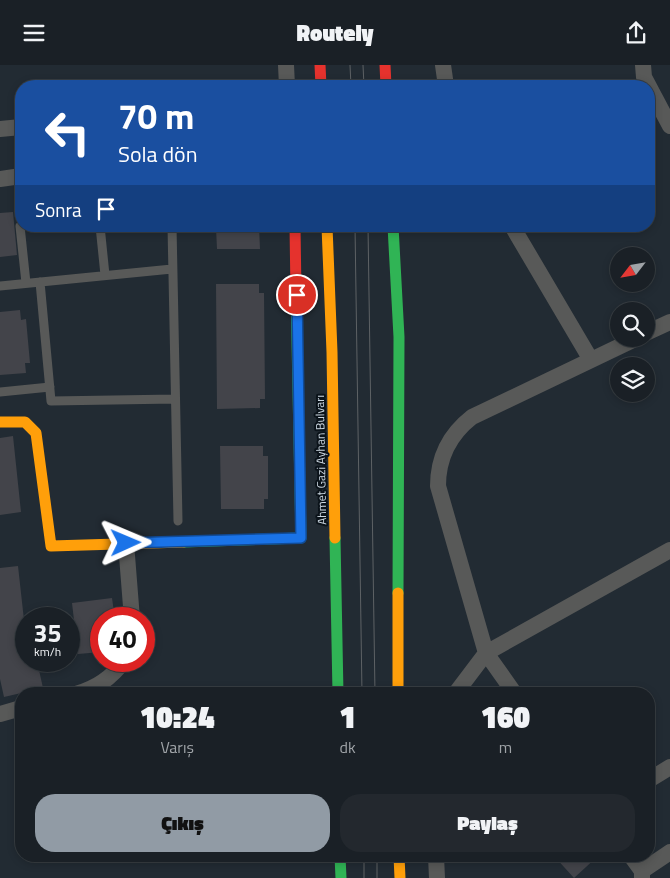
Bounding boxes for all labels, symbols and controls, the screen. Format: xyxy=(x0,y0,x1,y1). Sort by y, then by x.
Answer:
text: Routely xyxy=(296,16,374,50)
icon: menu xyxy=(20,19,48,47)
icon: share xyxy=(622,19,650,47)
text: 70 m xyxy=(118,89,194,143)
icon: left xyxy=(35,100,100,165)
text: Sola dön xyxy=(118,137,198,171)
text: Sonra xyxy=(35,195,82,224)
icon: arrive xyxy=(92,195,120,223)
north arrow xyxy=(610,247,655,293)
map controls xyxy=(610,247,655,402)
pin xyxy=(276,274,318,316)
icon: arrive xyxy=(283,281,311,309)
button: search xyxy=(610,302,655,347)
button: layers xyxy=(610,357,655,402)
street label: Ahmet Gazi Ayhan Bulvarı xyxy=(310,395,331,525)
position arrow xyxy=(99,516,151,568)
speed limit sign: 40 xyxy=(90,607,155,672)
text: 35 xyxy=(33,614,62,652)
text: km/h xyxy=(34,642,61,661)
text: 10:24 xyxy=(140,694,214,740)
text: 1 xyxy=(339,694,356,740)
text: 160 xyxy=(481,694,530,740)
text: Varış xyxy=(160,735,194,759)
text: dk xyxy=(339,735,356,759)
text: m xyxy=(499,735,512,759)
button: Çıkış xyxy=(35,794,330,852)
button: Paylaş xyxy=(340,794,635,852)

